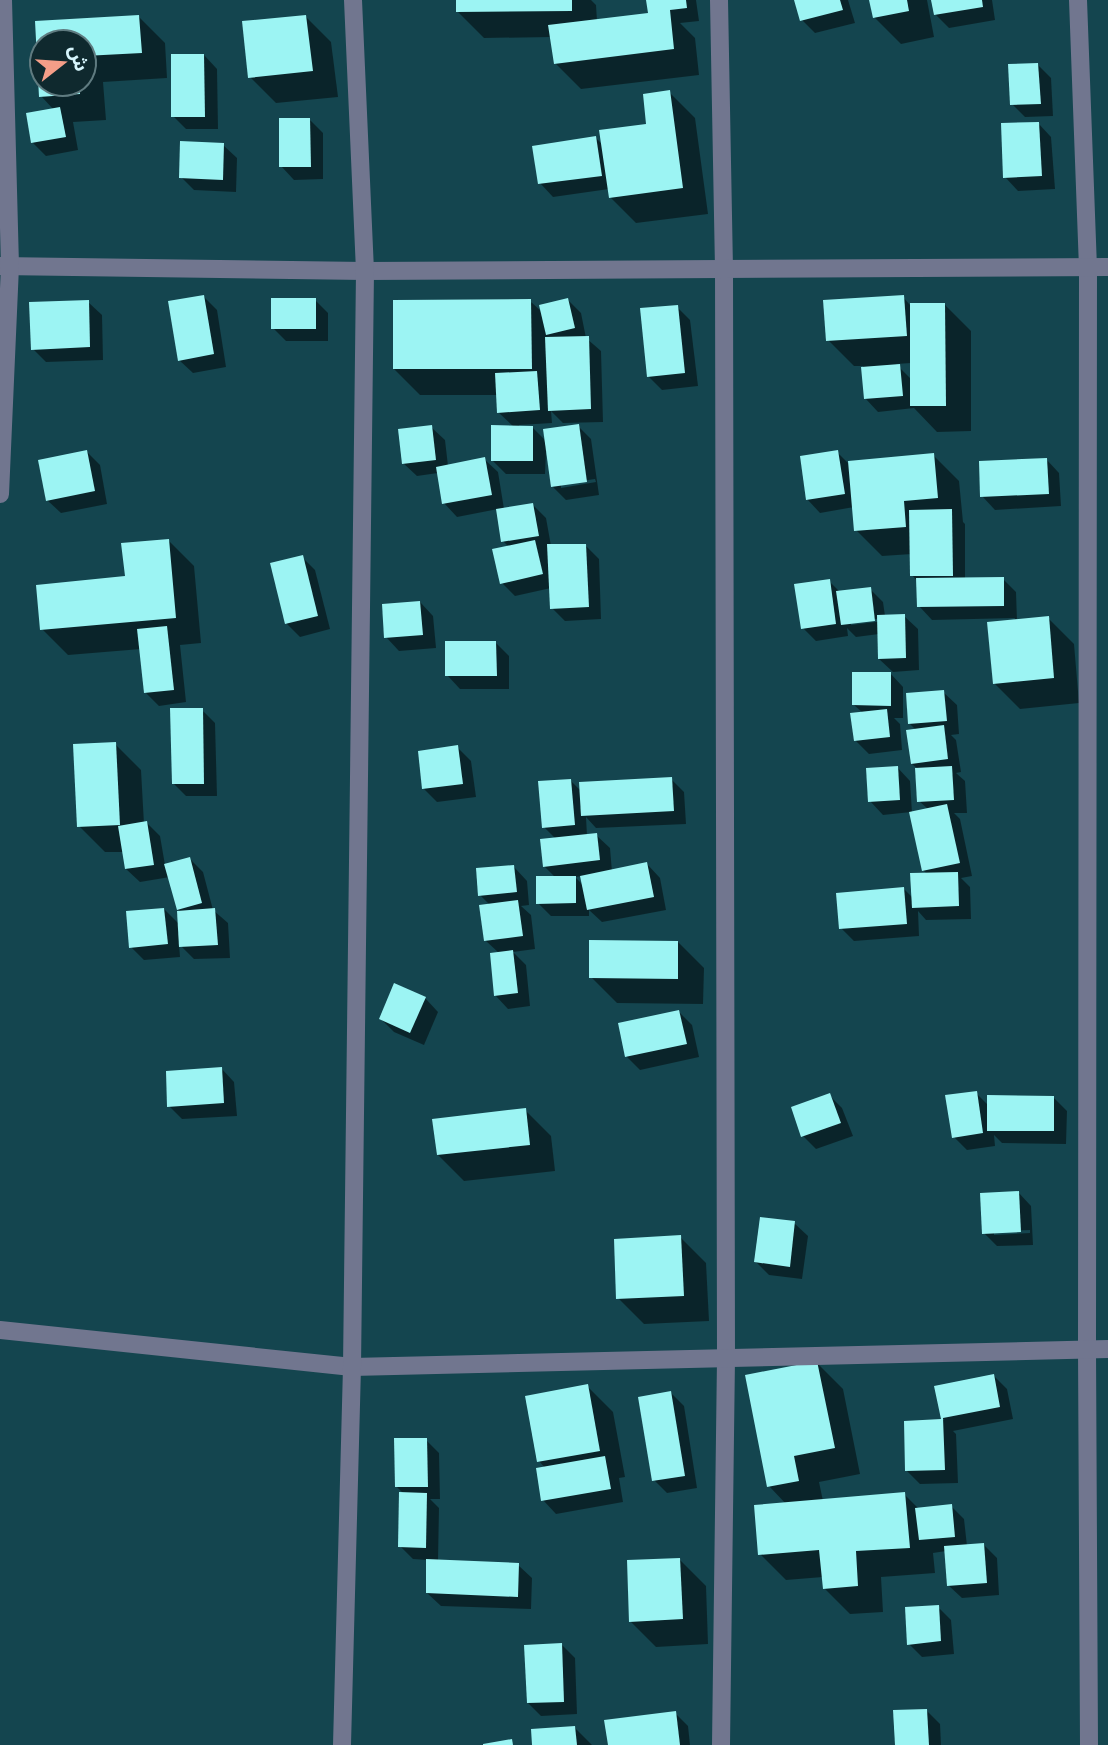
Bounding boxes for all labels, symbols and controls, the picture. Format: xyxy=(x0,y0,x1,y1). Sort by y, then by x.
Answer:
north arrow xyxy=(28,28,98,98)
text: ش xyxy=(64,42,94,74)

